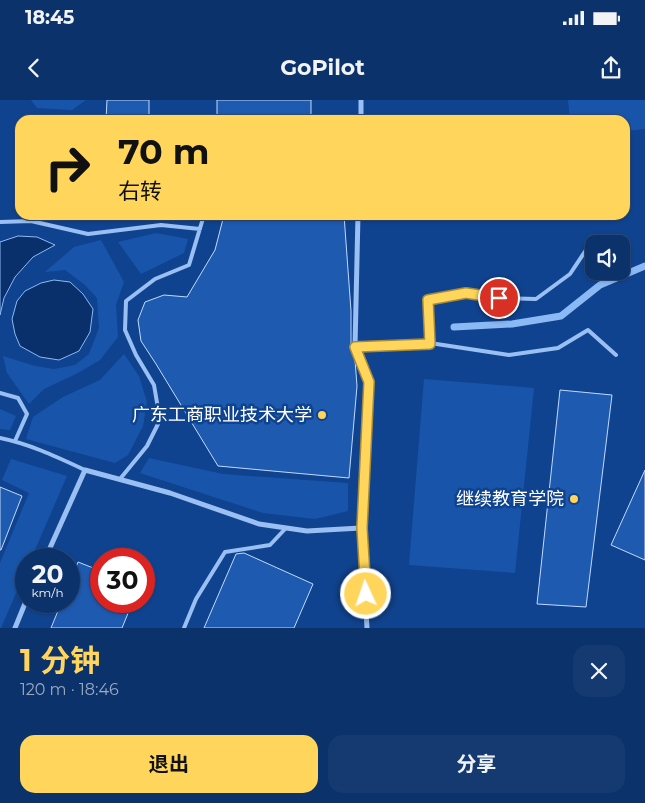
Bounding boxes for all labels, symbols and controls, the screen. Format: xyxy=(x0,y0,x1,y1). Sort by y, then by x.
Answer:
text: 18:45 xyxy=(25,6,74,29)
icon: back xyxy=(20,54,48,82)
text: GoPilot xyxy=(280,54,365,81)
icon: share xyxy=(597,54,625,82)
text: 70 m xyxy=(118,130,209,173)
icon: right xyxy=(35,135,100,200)
text: 右转 xyxy=(118,178,162,205)
map controls xyxy=(585,235,630,280)
button: sound xyxy=(585,235,630,280)
pin xyxy=(478,277,520,319)
icon: arrive xyxy=(485,284,513,312)
place label: 广东工商职业技术大学 xyxy=(132,404,312,426)
marker: 广东工商职业技术大学 xyxy=(316,409,328,421)
place label: 继续教育学院 xyxy=(456,488,564,510)
marker: 继续教育学院 xyxy=(568,493,580,505)
speed limit sign: 30 xyxy=(90,548,155,613)
text: 20 xyxy=(32,559,63,589)
position arrow xyxy=(339,567,391,619)
text: km/h xyxy=(31,585,64,600)
text: 1 分钟 xyxy=(20,642,100,679)
button: close xyxy=(573,645,625,697)
text: 120 m · 18:46 xyxy=(20,680,119,699)
button: 退出 xyxy=(20,735,318,793)
button: 分享 xyxy=(328,735,625,793)

